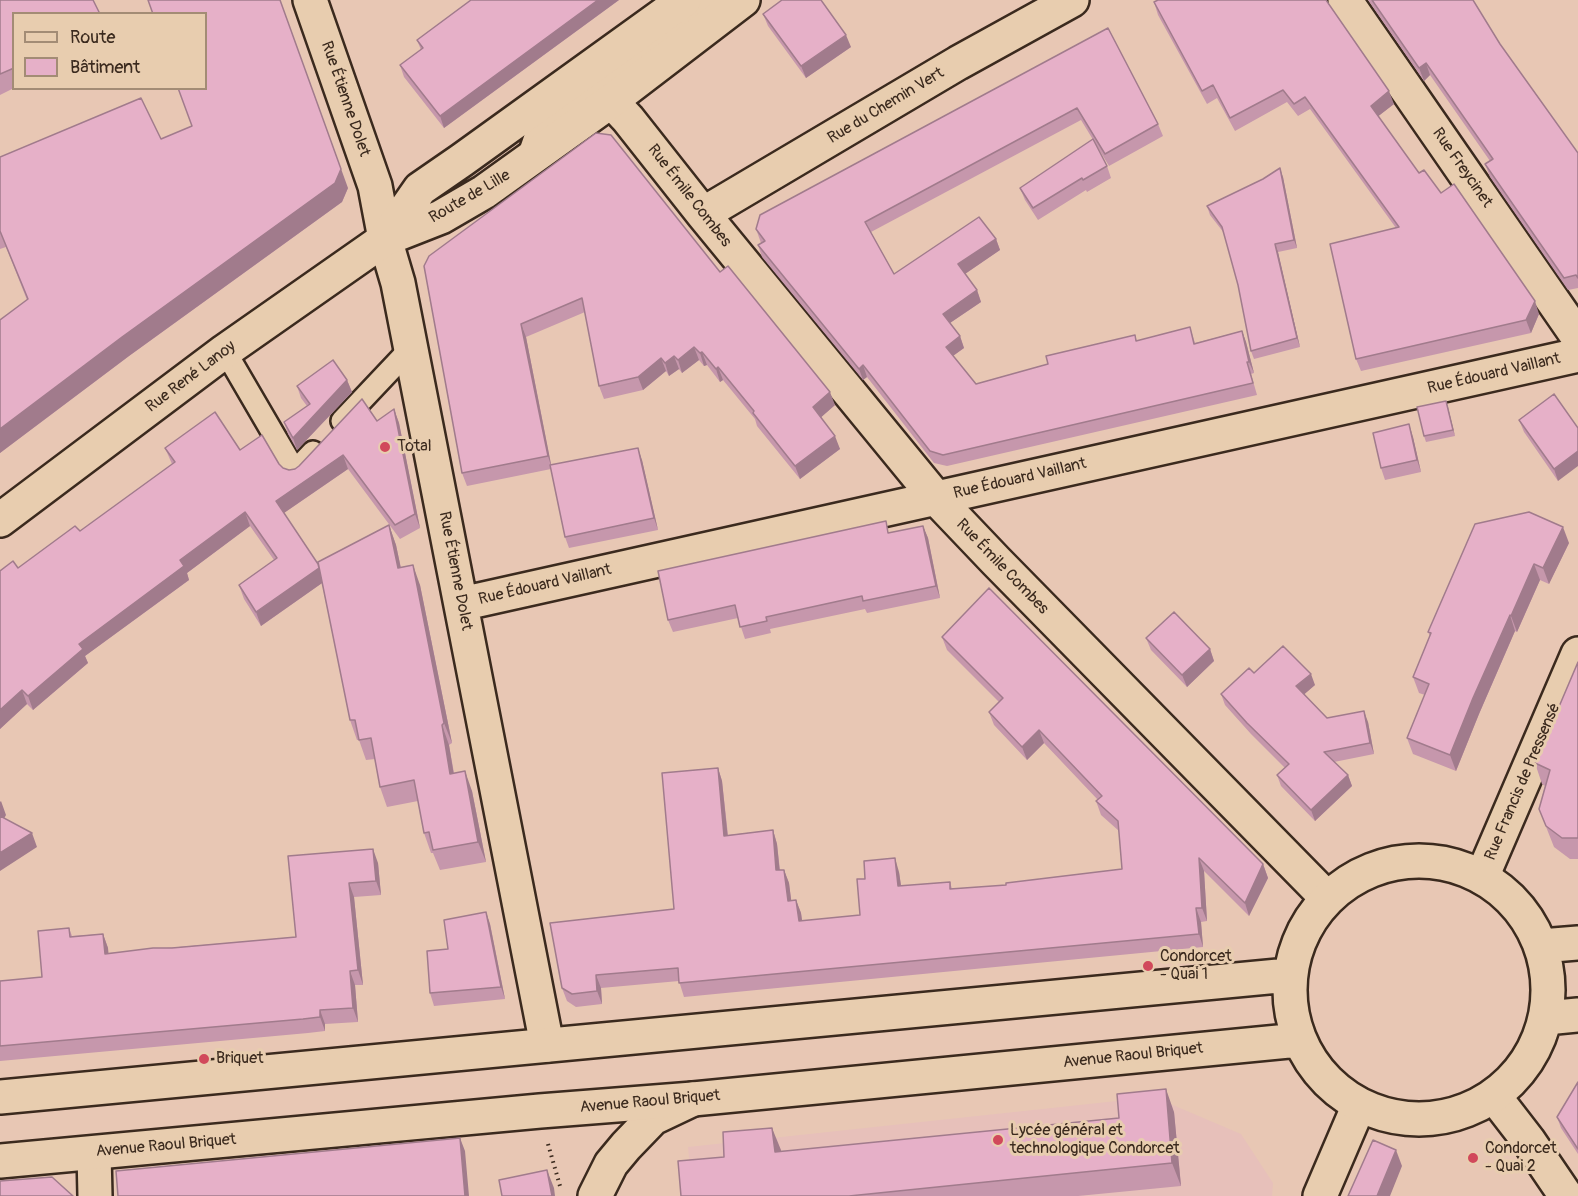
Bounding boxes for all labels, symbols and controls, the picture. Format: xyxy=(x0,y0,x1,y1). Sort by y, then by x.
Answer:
legend xyxy=(12,12,207,90)
text: Route xyxy=(70,26,115,49)
street label: Rue Étienne Dolet xyxy=(316,39,374,159)
text: Bâtiment xyxy=(70,56,140,79)
street label: Rue du Chemin Vert xyxy=(824,64,948,148)
street label: Rue Freycinet xyxy=(1428,125,1496,211)
street label: Rue Émile Combes xyxy=(643,141,735,251)
street label: Route de Lille xyxy=(426,166,514,228)
street label: Rue René Lanoy xyxy=(142,337,240,417)
street label: Rue Édouard Vaillant xyxy=(1426,349,1562,399)
place label: Total xyxy=(397,437,431,457)
marker: Total xyxy=(378,440,392,454)
street label: Rue Édouard Vaillant xyxy=(952,454,1088,504)
street label: Rue Étienne Dolet xyxy=(434,510,476,632)
street label: Rue Émile Combes xyxy=(952,515,1052,619)
street label: Rue Édouard Vaillant xyxy=(477,560,613,610)
street label: Rue Francis de Pressensé xyxy=(1481,700,1565,864)
place label: Condorcet - Quai 1 xyxy=(1160,947,1232,985)
marker: Condorcet - Quai 1 xyxy=(1141,959,1155,973)
street label: Avenue Raoul Briquet xyxy=(1062,1039,1204,1073)
place label: Briquet xyxy=(216,1049,263,1069)
marker: Briquet xyxy=(197,1052,211,1066)
street label: Avenue Raoul Briquet xyxy=(579,1086,721,1118)
place label: Lycée général et technologique Condorcet xyxy=(1010,1121,1180,1159)
street label: Avenue Raoul Briquet xyxy=(95,1130,237,1162)
marker: Lycée général et technologique Condorcet xyxy=(991,1133,1005,1147)
place label: Condorcet - Quai 2 xyxy=(1485,1139,1557,1177)
marker: Condorcet - Quai 2 xyxy=(1466,1151,1480,1165)

